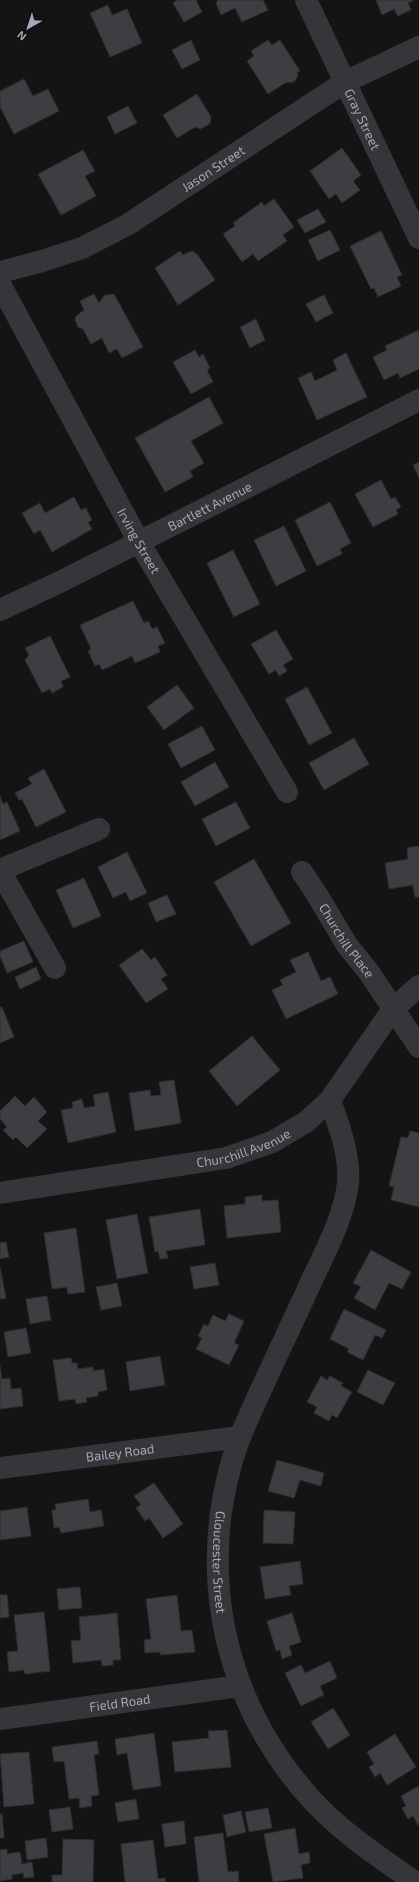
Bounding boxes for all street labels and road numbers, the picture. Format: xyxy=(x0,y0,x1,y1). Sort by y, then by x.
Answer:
street label: Gray Street xyxy=(341,86,384,153)
street label: Jason Street xyxy=(179,142,248,195)
street label: Bartlett Avenue xyxy=(165,478,254,534)
street label: Irving Street xyxy=(114,505,164,576)
street label: Churchill Place xyxy=(316,900,378,981)
street label: Churchill Avenue xyxy=(195,1125,293,1170)
street label: Bailey Road xyxy=(85,1440,155,1465)
street label: Gloucester Street xyxy=(210,1510,230,1615)
street label: Field Road xyxy=(88,1690,151,1715)

